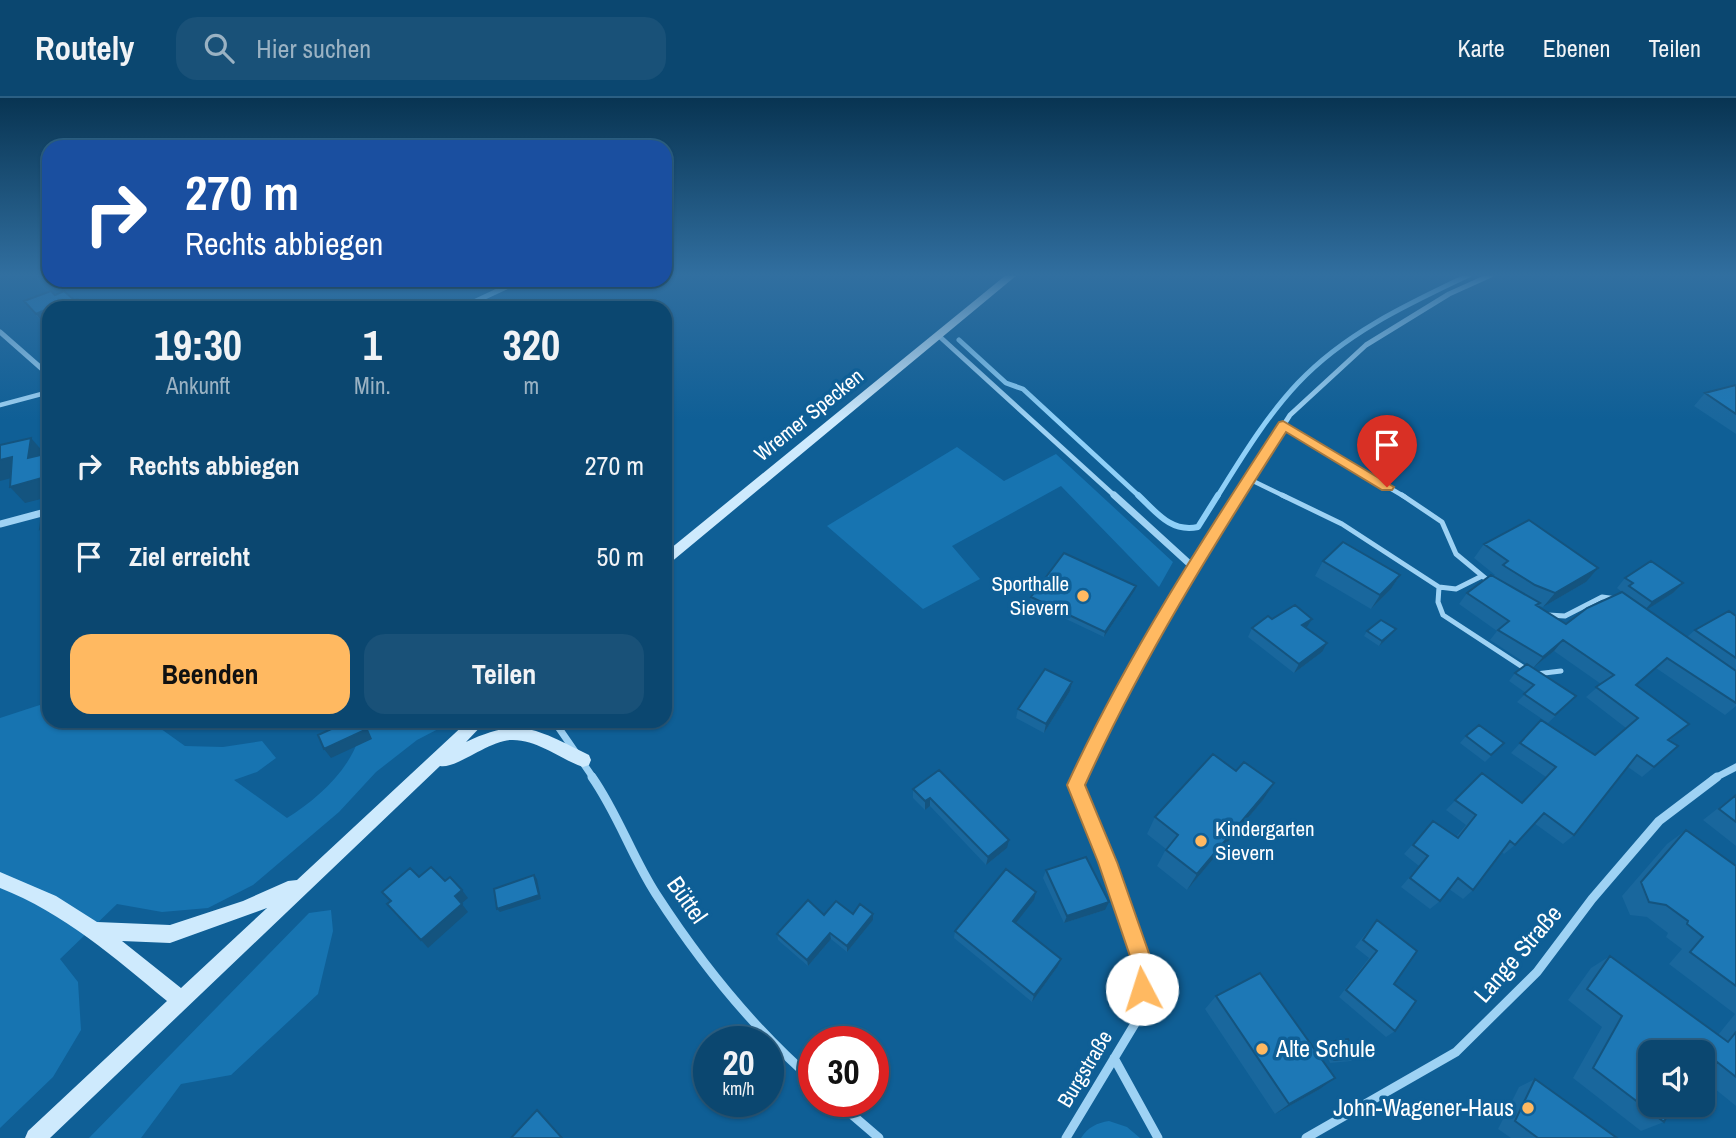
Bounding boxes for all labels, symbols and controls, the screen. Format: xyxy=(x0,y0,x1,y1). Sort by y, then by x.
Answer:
search box xyxy=(176,17,666,80)
text: Routely xyxy=(35,26,134,70)
icon: search xyxy=(200,29,238,67)
text: Hier suchen xyxy=(256,31,371,66)
text: Karte xyxy=(1458,32,1505,64)
text: Ebenen xyxy=(1543,32,1610,64)
text: Teilen xyxy=(1648,32,1701,64)
text: 270 m xyxy=(185,159,299,225)
icon: right xyxy=(70,168,161,259)
text: Rechts abbiegen xyxy=(185,222,383,265)
text: 19:30 xyxy=(154,317,242,373)
text: 1 xyxy=(363,317,382,373)
text: 320 xyxy=(503,317,560,373)
street label: Wremer Specken xyxy=(748,362,869,468)
text: Ankunft xyxy=(166,370,230,401)
text: Min. xyxy=(354,370,391,401)
text: m xyxy=(523,370,539,401)
pin xyxy=(1357,415,1417,487)
icon: arrive xyxy=(1368,426,1406,464)
icon: right xyxy=(70,447,108,485)
text: Rechts abbiegen xyxy=(129,448,300,483)
text: 270 m xyxy=(585,448,644,483)
icon: arrive xyxy=(70,538,108,576)
text: Ziel erreicht xyxy=(129,539,250,574)
text: 50 m xyxy=(597,539,644,574)
place label: Sporthalle Sievern xyxy=(991,569,1069,622)
marker: Sporthalle Sievern xyxy=(1075,588,1091,604)
button: Beenden xyxy=(70,634,350,714)
button: Teilen xyxy=(364,634,644,714)
place label: Kindergarten Sievern xyxy=(1215,814,1315,867)
marker: Kindergarten Sievern xyxy=(1193,833,1209,849)
street label: Büttel xyxy=(660,870,715,929)
street label: Lange Straße xyxy=(1466,898,1568,1009)
position arrow xyxy=(1105,952,1179,1026)
street label: Burgstraße xyxy=(1050,1025,1119,1113)
speed limit sign: 30 xyxy=(798,1026,889,1117)
place label: Alte Schule xyxy=(1275,1032,1376,1064)
text: 20 xyxy=(723,1039,754,1086)
map controls xyxy=(1638,1040,1715,1117)
button: sound xyxy=(1638,1040,1715,1117)
marker: Alte Schule xyxy=(1254,1041,1270,1057)
text: km/h xyxy=(723,1076,755,1101)
place label: John-Wagener-Haus xyxy=(1333,1091,1514,1123)
marker: John-Wagener-Haus xyxy=(1520,1100,1536,1116)

